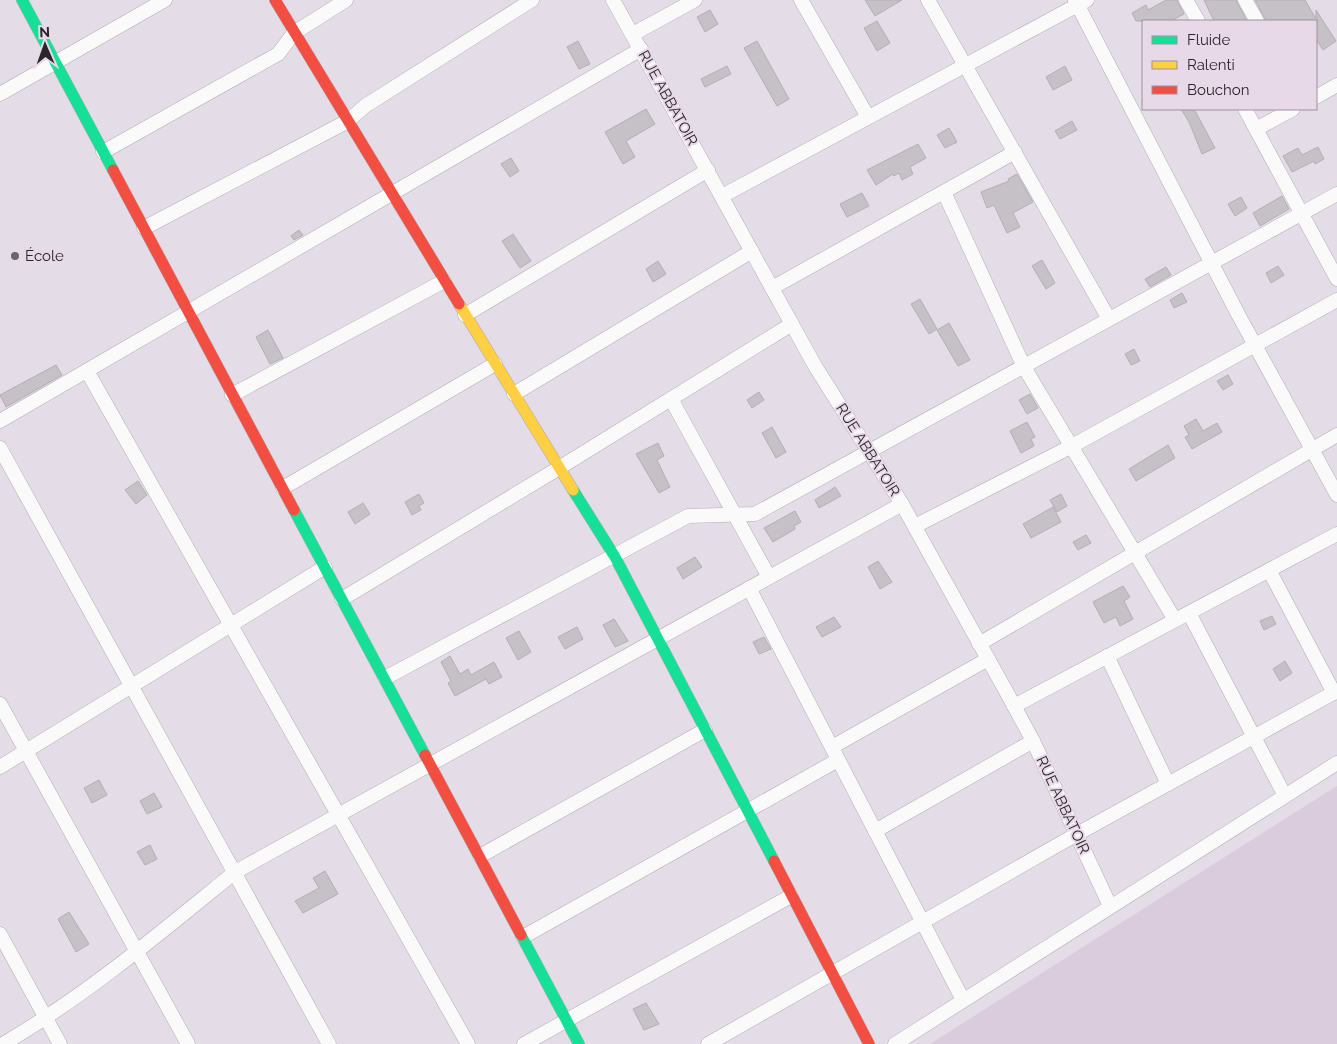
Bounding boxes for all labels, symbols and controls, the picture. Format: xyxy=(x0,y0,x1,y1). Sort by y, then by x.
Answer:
north arrow xyxy=(20,20,70,70)
legend xyxy=(1142,20,1317,110)
text: N xyxy=(39,24,50,40)
text: Fluide xyxy=(1187,31,1230,49)
street label: RUE ABBATOIR xyxy=(634,47,702,149)
text: Ralenti xyxy=(1187,56,1235,74)
text: Bouchon xyxy=(1187,81,1249,99)
place label: École xyxy=(25,247,64,265)
marker: École xyxy=(9,250,21,262)
street label: RUE ABBATOIR xyxy=(832,400,904,500)
street label: RUE ABBATOIR xyxy=(1032,753,1094,857)

